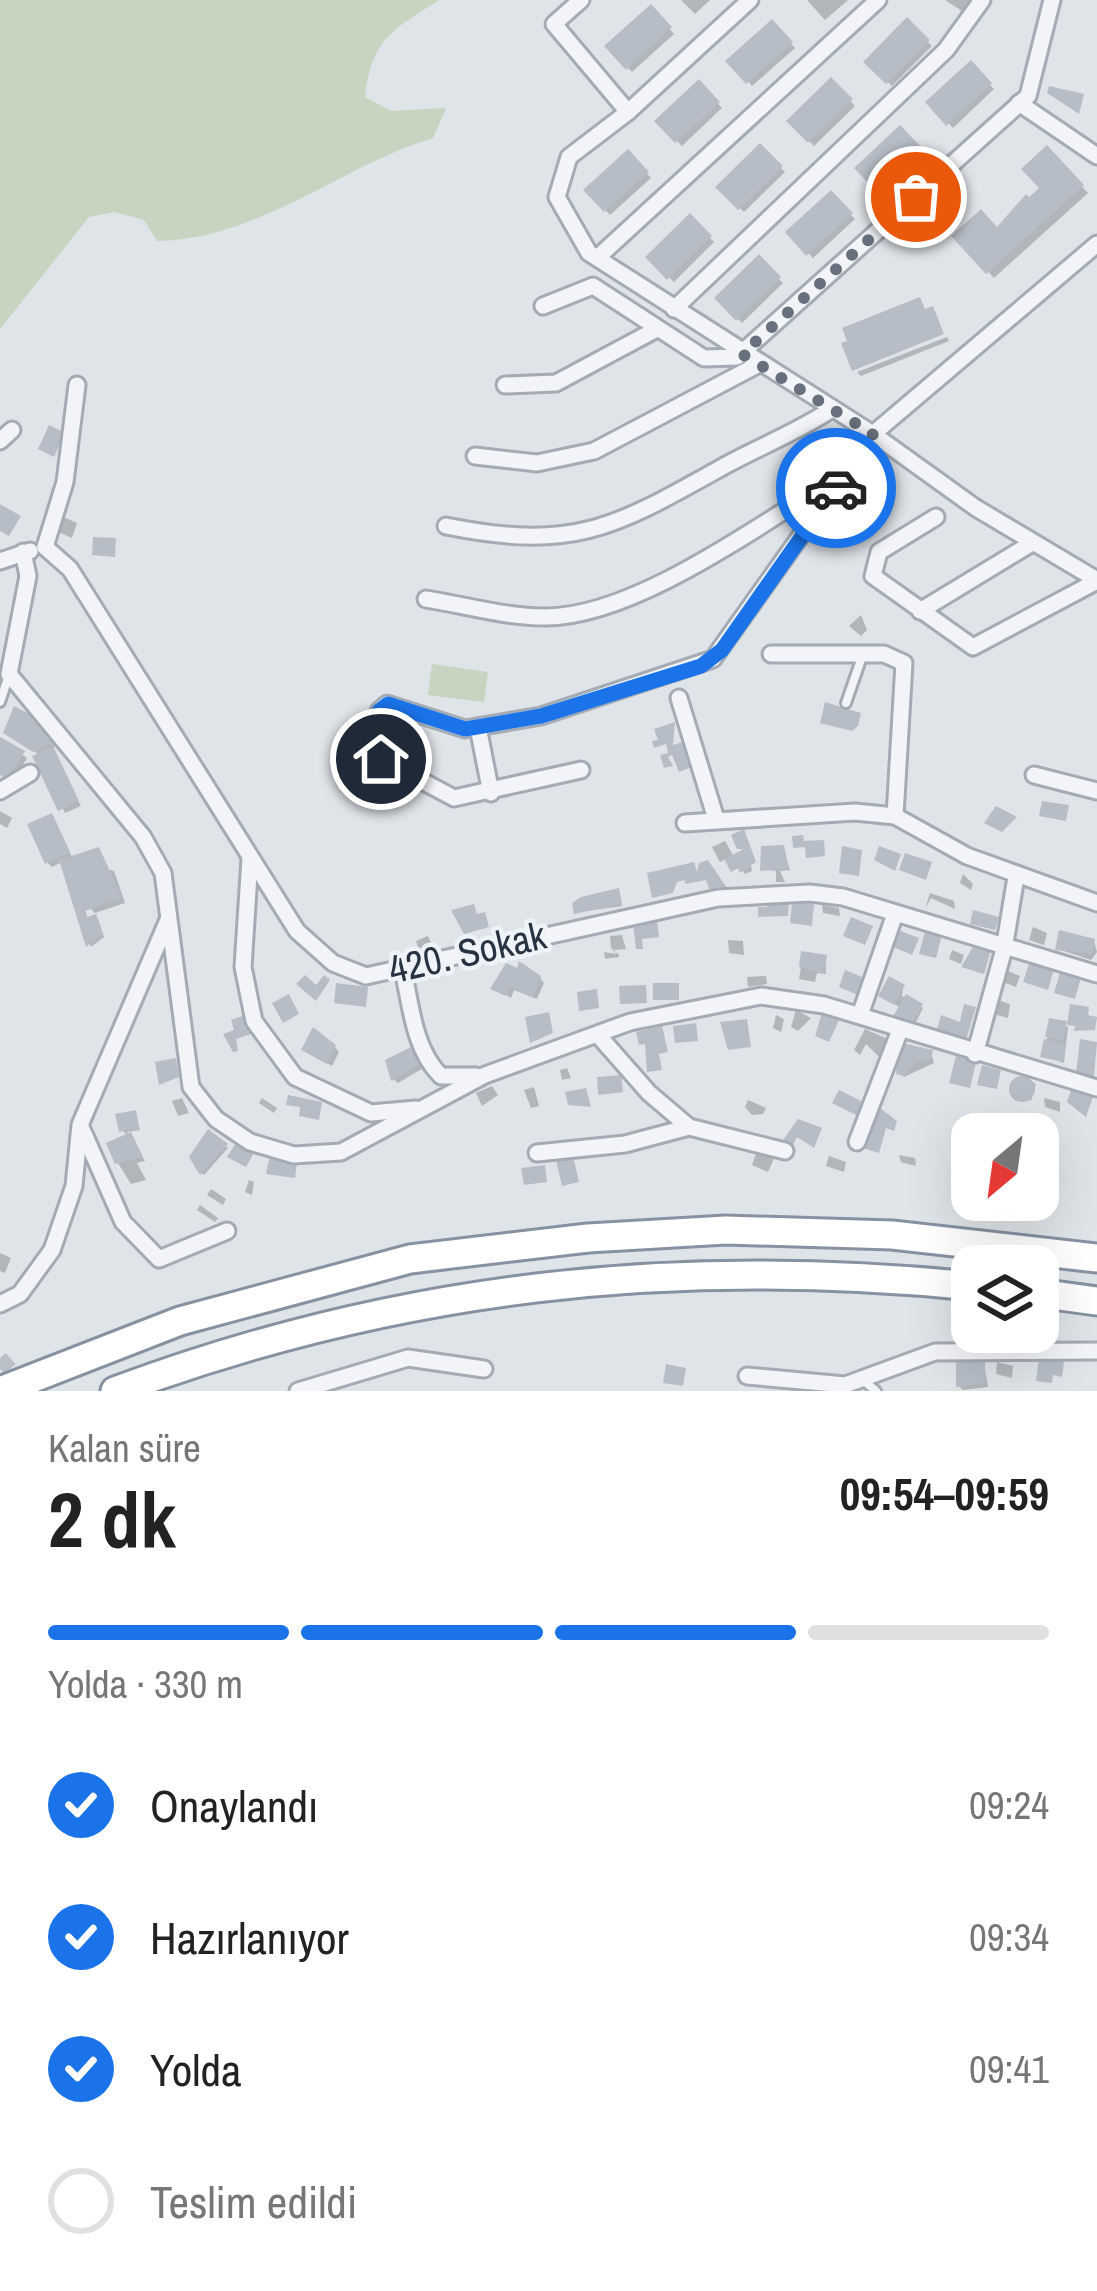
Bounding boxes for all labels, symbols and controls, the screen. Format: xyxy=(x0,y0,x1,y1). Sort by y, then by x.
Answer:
pin xyxy=(865,146,967,248)
icon: bag xyxy=(883,164,949,230)
courier xyxy=(776,428,896,548)
icon: car xyxy=(803,455,869,521)
pin xyxy=(330,708,432,810)
icon: home xyxy=(348,726,414,792)
street label: 420. Sokak xyxy=(383,908,552,995)
north arrow xyxy=(951,1113,1059,1221)
map controls xyxy=(951,1113,1059,1353)
button: layers xyxy=(951,1245,1059,1353)
text: Kalan süre xyxy=(48,1422,201,1474)
text: 09:54–09:59 xyxy=(840,1463,1049,1524)
text: 2 dk xyxy=(48,1466,176,1571)
text: Yolda · 330 m xyxy=(48,1658,243,1710)
icon: check xyxy=(48,1772,114,1838)
text: Onaylandı xyxy=(150,1775,318,1836)
text: 09:24 xyxy=(969,1779,1049,1831)
icon: check xyxy=(48,1904,114,1970)
text: Hazırlanıyor xyxy=(150,1907,349,1968)
text: 09:34 xyxy=(969,1911,1049,1963)
icon: check xyxy=(48,2036,114,2102)
text: Yolda xyxy=(150,2039,241,2100)
text: 09:41 xyxy=(969,2043,1049,2095)
text: Teslim edildi xyxy=(150,2171,357,2232)

